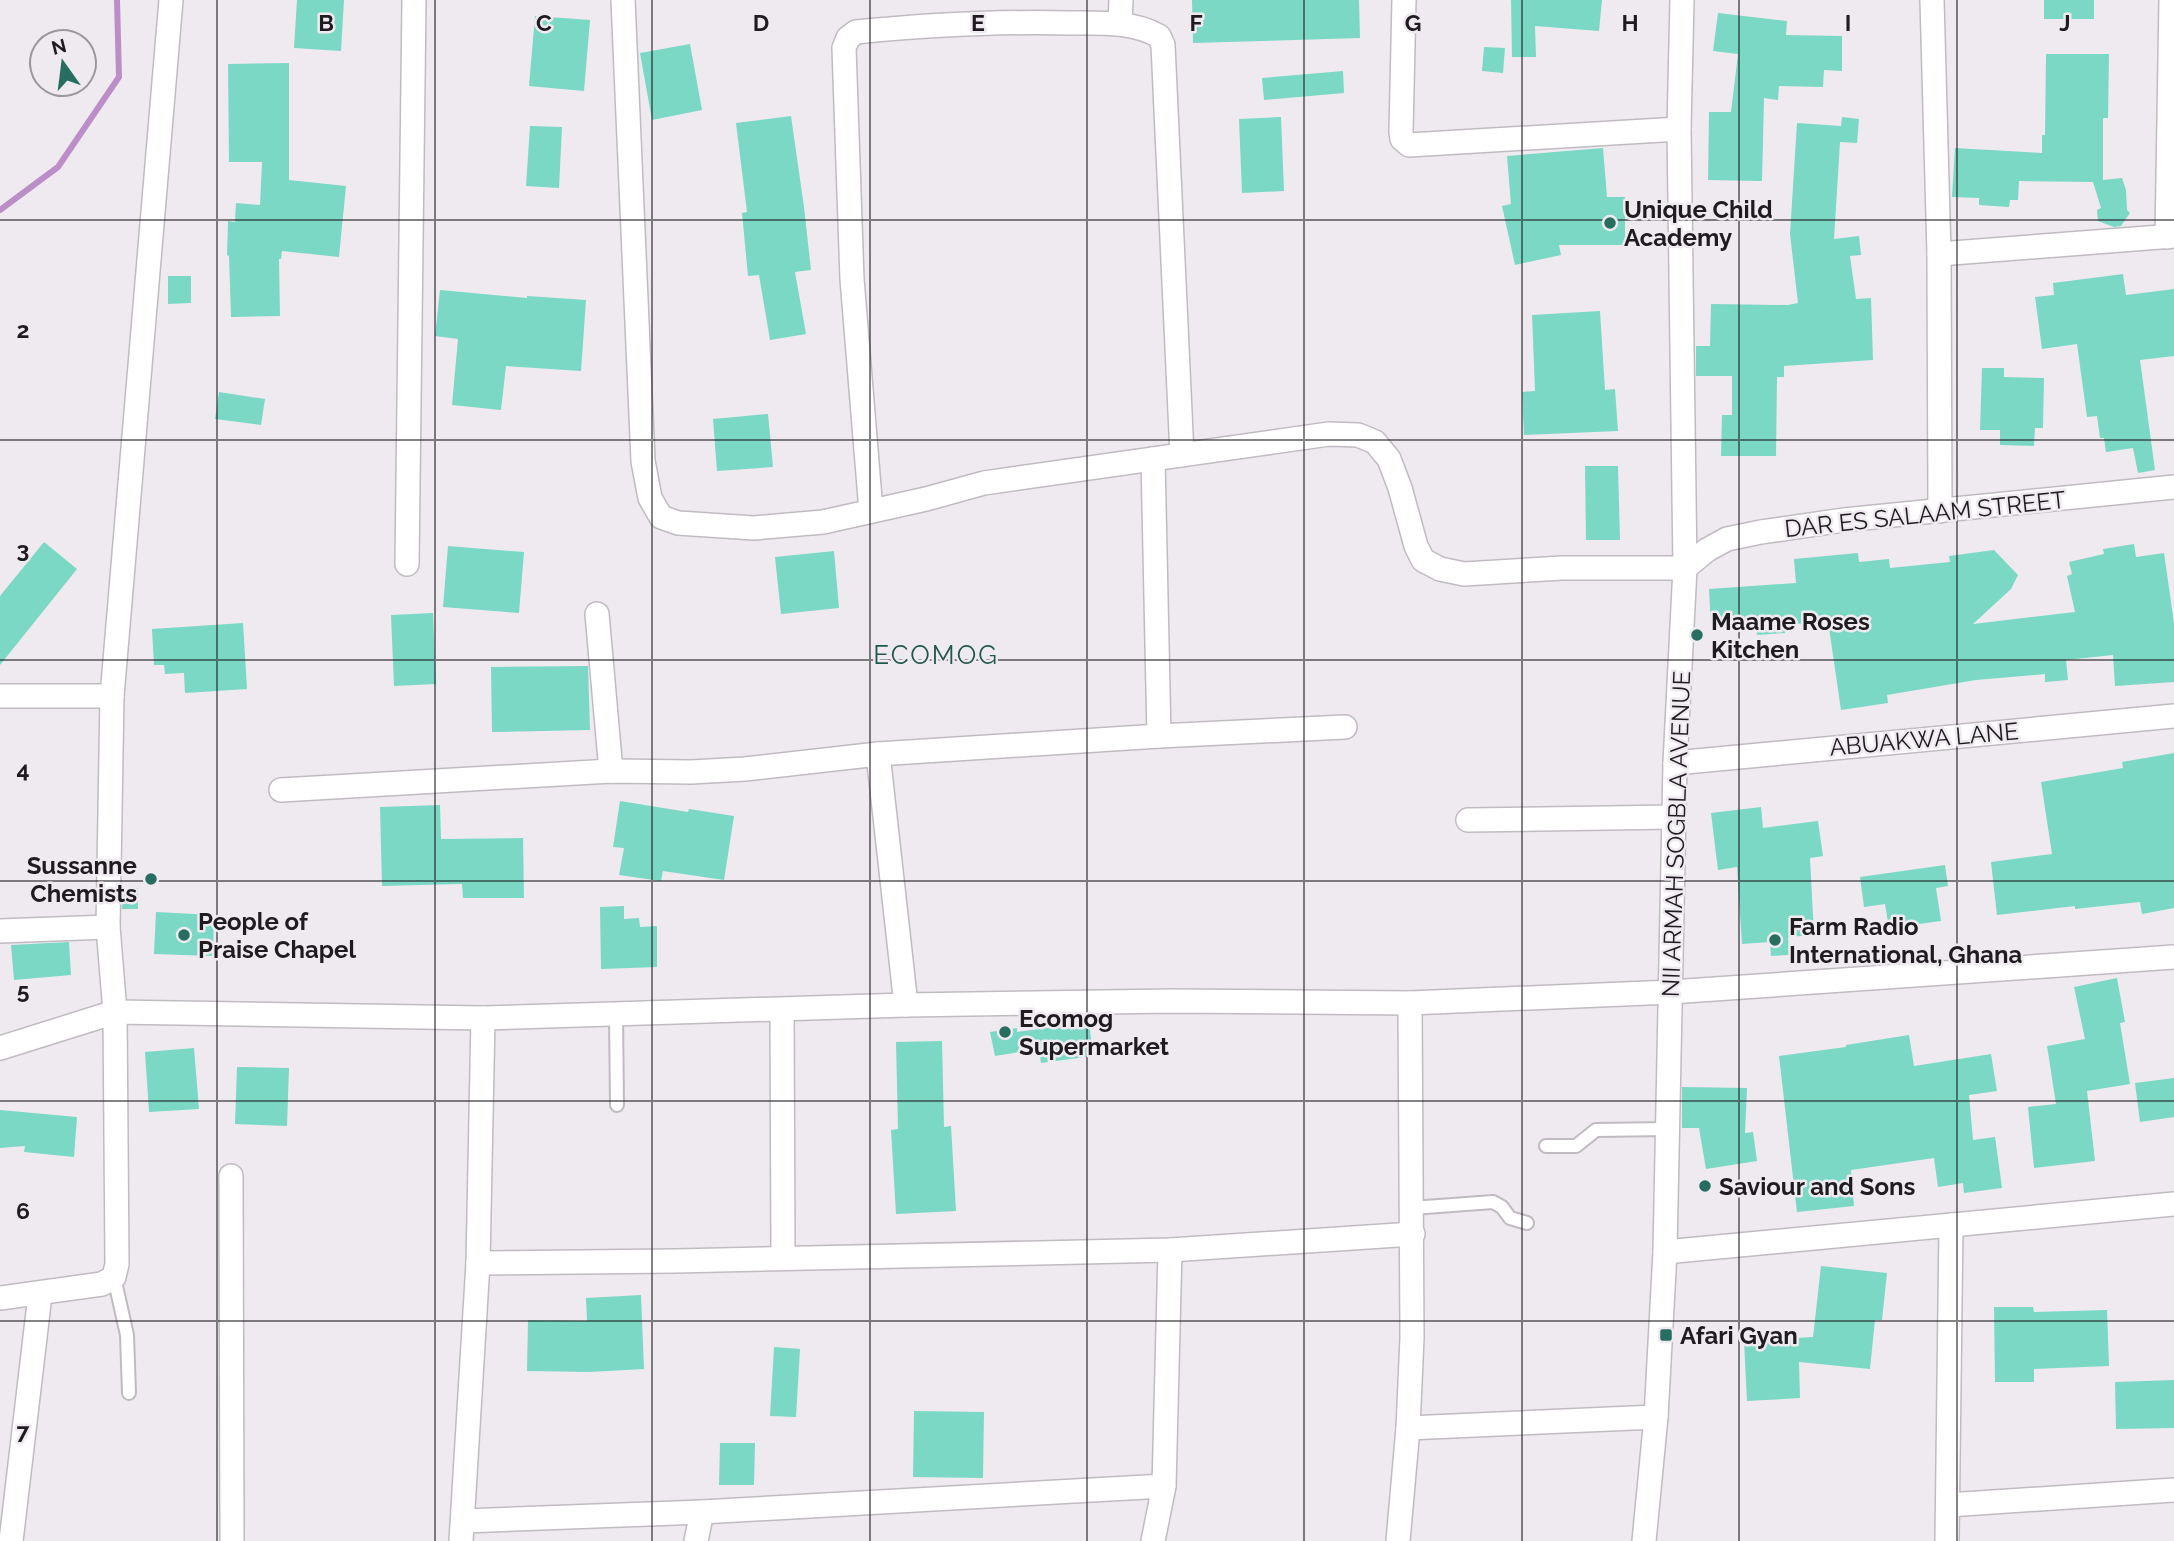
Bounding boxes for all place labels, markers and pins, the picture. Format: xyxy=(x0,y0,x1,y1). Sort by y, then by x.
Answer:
place label: Unique Child Academy xyxy=(1624,195,1773,252)
marker: Unique Child Academy xyxy=(1602,215,1618,231)
place label: Maame Roses Kitchen xyxy=(1711,607,1870,664)
marker: Maame Roses Kitchen xyxy=(1689,627,1705,643)
place label: Sussanne Chemists xyxy=(27,851,137,908)
marker: Sussanne Chemists xyxy=(143,871,159,887)
place label: People of Praise Chapel xyxy=(198,907,356,964)
place label: Farm Radio International, Ghana xyxy=(1789,912,2022,969)
marker: People of Praise Chapel xyxy=(176,927,192,943)
marker: Farm Radio International, Ghana xyxy=(1767,932,1783,948)
place label: Ecomog Supermarket xyxy=(1019,1004,1169,1061)
marker: Ecomog Supermarket xyxy=(997,1024,1013,1040)
place label: Saviour and Sons xyxy=(1719,1172,1915,1201)
marker: Saviour and Sons xyxy=(1697,1178,1713,1194)
place label: Afari Gyan xyxy=(1680,1321,1798,1350)
marker: Afari Gyan xyxy=(1658,1327,1674,1343)

